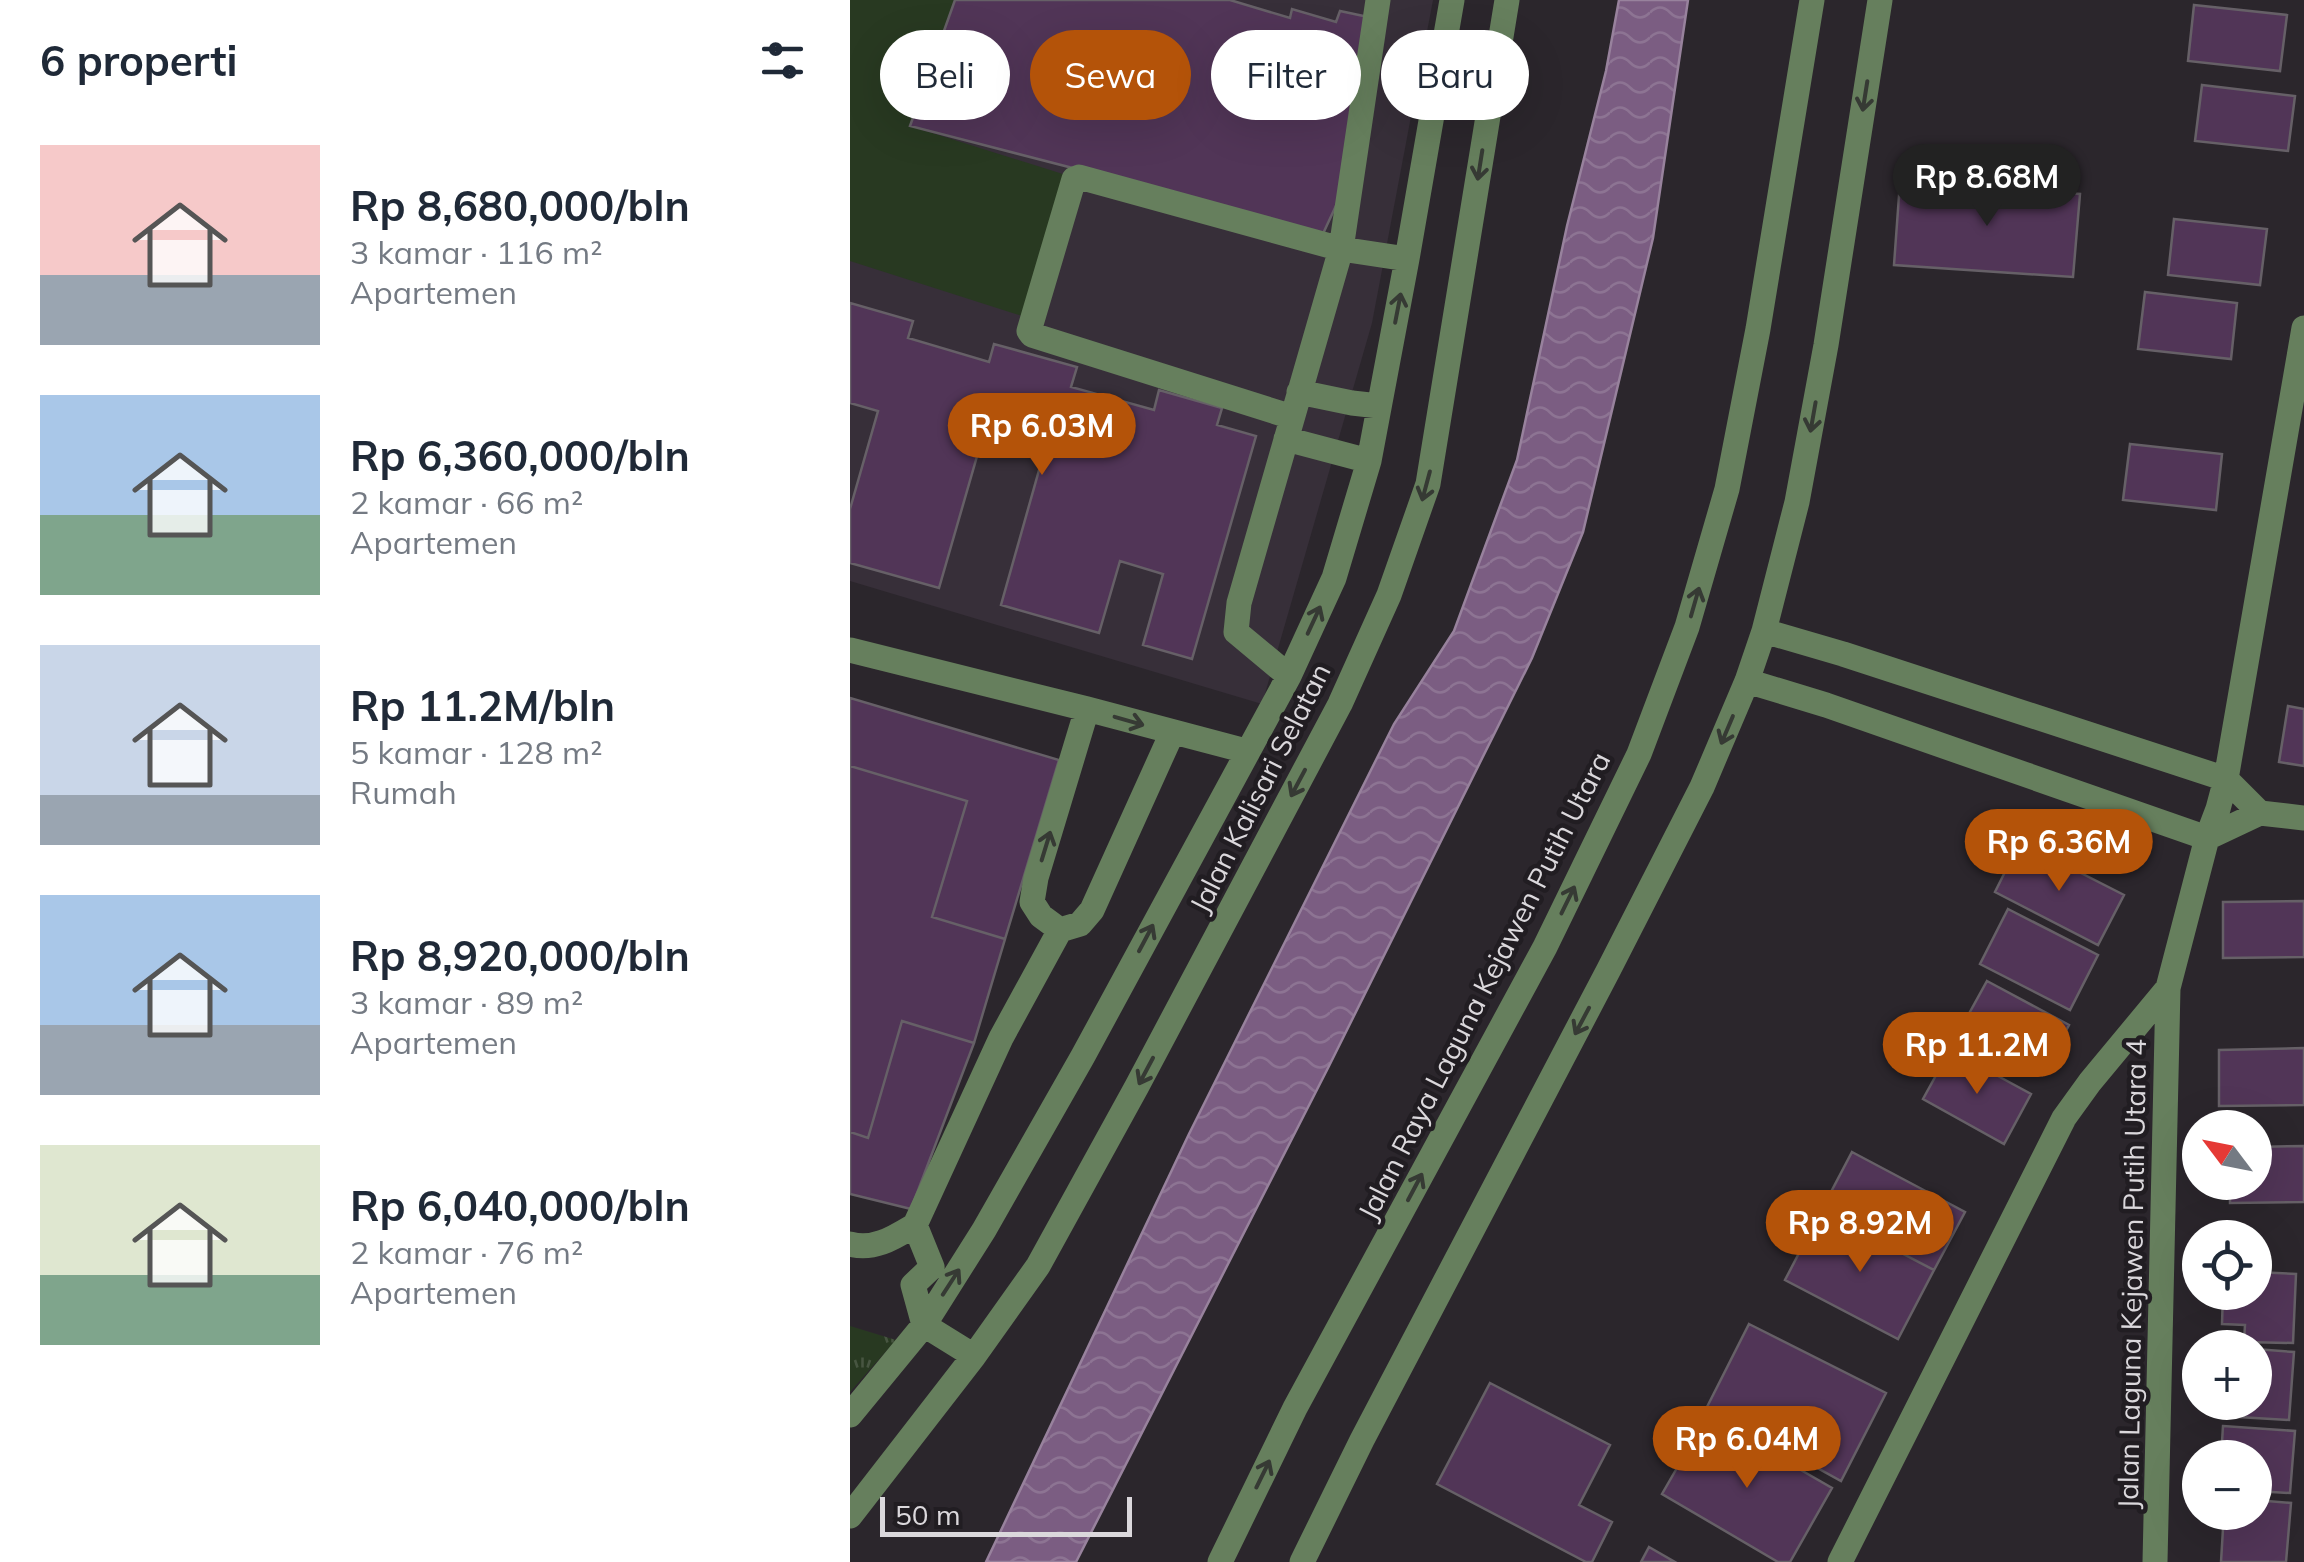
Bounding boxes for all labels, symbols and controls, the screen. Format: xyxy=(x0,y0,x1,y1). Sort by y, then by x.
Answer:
chip: Beli xyxy=(880,30,1010,120)
chip: Sewa xyxy=(1030,30,1191,120)
chip: Filter xyxy=(1211,30,1361,120)
chip: Baru xyxy=(1381,30,1529,120)
icon: filters xyxy=(755,33,810,88)
text: 6 properti xyxy=(40,34,237,87)
one-way arrow xyxy=(1855,80,1873,112)
pin: Rp 8.68M xyxy=(1884,144,2090,229)
one-way arrow xyxy=(1470,149,1489,181)
text: Rp 8.68M xyxy=(1915,156,2059,196)
text: Rp 8,680,000/bln xyxy=(350,179,690,232)
icon: home xyxy=(120,185,240,305)
text: 3 kamar · 116 m² xyxy=(350,232,602,272)
text: Apartemen xyxy=(350,272,517,312)
one-way arrow xyxy=(1389,292,1408,324)
pin: Rp 6.03M xyxy=(939,393,1145,478)
one-way arrow xyxy=(1803,400,1822,433)
text: Rp 6.03M xyxy=(970,405,1114,445)
text: Rp 6,360,000/bln xyxy=(350,429,690,482)
icon: home xyxy=(120,435,240,555)
one-way arrow xyxy=(1416,470,1435,501)
text: 2 kamar · 66 m² xyxy=(350,482,583,522)
text: Apartemen xyxy=(350,522,517,562)
one-way arrow xyxy=(1686,587,1705,618)
one-way arrow xyxy=(1306,606,1325,636)
street label: Jalan Kalisari Selatan xyxy=(1182,657,1338,918)
text: Rp 11.2M/bln xyxy=(350,679,615,732)
icon: home xyxy=(120,685,240,805)
one-way arrow xyxy=(1113,713,1144,731)
one-way arrow xyxy=(1716,714,1734,744)
text: 5 kamar · 128 m² xyxy=(350,732,602,772)
street label: Jalan Raya Laguna Kejawen Putih Utara xyxy=(1350,746,1617,1226)
one-way arrow xyxy=(1288,768,1307,798)
text: Rumah xyxy=(350,772,457,812)
pin: Rp 6.36M xyxy=(1956,809,2162,894)
text: Rp 6.36M xyxy=(1987,821,2131,861)
one-way arrow xyxy=(1038,831,1056,863)
one-way arrow xyxy=(1559,886,1578,916)
one-way arrow xyxy=(1137,924,1156,954)
text: Rp 8,920,000/bln xyxy=(350,929,690,982)
icon: home xyxy=(120,935,240,1055)
text: 3 kamar · 89 m² xyxy=(350,982,583,1022)
one-way arrow xyxy=(1572,1005,1591,1035)
pin: Rp 11.2M xyxy=(1874,1012,2080,1097)
text: Apartemen xyxy=(350,1022,517,1062)
text: Rp 11.2M xyxy=(1905,1024,2049,1064)
street label: Jalan Laguna Kejawen Putih Utara 4 xyxy=(2110,1038,2153,1509)
one-way arrow xyxy=(1136,1055,1155,1085)
north arrow xyxy=(2182,1110,2272,1200)
map controls xyxy=(2182,1110,2272,1530)
one-way arrow xyxy=(1406,1173,1425,1203)
text: Rp 6,040,000/bln xyxy=(350,1179,690,1232)
icon: home xyxy=(120,1185,240,1305)
pin: Rp 8.92M xyxy=(1757,1190,1963,1275)
text: Rp 8.92M xyxy=(1788,1202,1932,1242)
button: locate xyxy=(2182,1220,2272,1310)
text: 2 kamar · 76 m² xyxy=(350,1232,583,1272)
one-way arrow xyxy=(940,1268,961,1297)
text: Apartemen xyxy=(350,1272,517,1312)
button: + xyxy=(2182,1330,2272,1420)
pin: Rp 6.04M xyxy=(1644,1406,1850,1491)
text: Rp 6.04M xyxy=(1675,1418,1819,1458)
button: − xyxy=(2182,1440,2272,1530)
one-way arrow xyxy=(1254,1460,1273,1490)
scale bar xyxy=(880,1492,1132,1536)
text: 50 m xyxy=(895,1497,961,1532)

